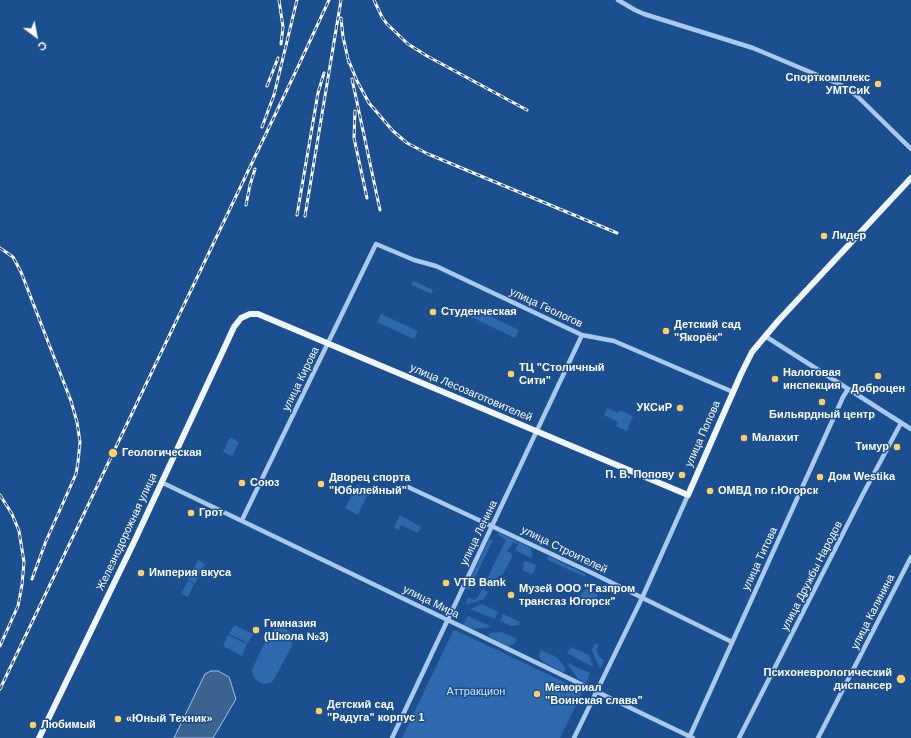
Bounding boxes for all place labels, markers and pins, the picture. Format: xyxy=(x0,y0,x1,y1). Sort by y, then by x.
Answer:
place label: Спорткомплекс УМТСиК xyxy=(786,71,870,97)
marker: Спорткомплекс УМТСиК xyxy=(873,79,883,89)
place label: Лидер xyxy=(832,229,866,243)
marker: Лидер xyxy=(819,231,829,241)
place label: Студенческая xyxy=(441,305,517,319)
marker: Студенческая xyxy=(428,307,438,317)
place label: Детский сад "Якорёк" xyxy=(674,318,741,344)
marker: Детский сад "Якорёк" xyxy=(661,326,671,336)
place label: ТЦ "Столичный Сити" xyxy=(519,361,605,387)
place label: Налоговая инспекция xyxy=(783,366,841,392)
marker: ТЦ "Столичный Сити" xyxy=(506,369,516,379)
marker: Доброцен xyxy=(873,371,883,381)
marker: Налоговая инспекция xyxy=(770,374,780,384)
place label: Доброцен xyxy=(851,382,905,396)
marker: Бильярдный центр xyxy=(817,397,827,407)
place label: УКСиР xyxy=(637,401,672,415)
marker: УКСиР xyxy=(675,403,685,413)
place label: Бильярдный центр xyxy=(769,408,875,422)
place label: Малахит xyxy=(752,431,799,445)
marker: Малахит xyxy=(739,433,749,443)
place label: Тимур xyxy=(855,440,889,454)
marker: Тимур xyxy=(892,442,902,452)
place label: Геологическая xyxy=(122,446,202,460)
marker: Геологическая xyxy=(107,447,119,459)
place label: П. В. Попову xyxy=(605,468,674,482)
marker: П. В. Попову xyxy=(677,470,687,480)
place label: Дом Westika xyxy=(828,470,895,484)
place label: Дворец спорта "Юбилейный" xyxy=(329,471,410,497)
marker: Дом Westika xyxy=(815,472,825,482)
place label: Союз xyxy=(250,476,280,490)
marker: Союз xyxy=(237,478,247,488)
marker: Дворец спорта "Юбилейный" xyxy=(316,479,326,489)
place label: ОМВД по г.Югорск xyxy=(718,484,818,498)
marker: ОМВД по г.Югорск xyxy=(705,486,715,496)
place label: Грот xyxy=(199,506,223,520)
marker: Грот xyxy=(186,508,196,518)
place label: Империя вкуса xyxy=(149,566,231,580)
marker: Империя вкуса xyxy=(136,568,146,578)
place label: VTB Bank xyxy=(454,576,506,590)
marker: VTB Bank xyxy=(441,578,451,588)
place label: Музей ООО "Газпром трансгаз Югорск" xyxy=(519,582,635,608)
marker: Музей ООО "Газпром трансгаз Югорск" xyxy=(506,590,516,600)
place label: Гимназия (Школа №3) xyxy=(264,617,329,643)
marker: Гимназия (Школа №3) xyxy=(251,625,261,635)
place label: Психоневрологический диспансер xyxy=(764,666,892,692)
marker: Психоневрологический диспансер xyxy=(895,673,907,685)
place label: Мемориал "Воинская слава" xyxy=(545,681,643,707)
marker: Мемориал "Воинская слава" xyxy=(532,689,542,699)
place label: Детский сад "Радуга" корпус 1 xyxy=(327,698,424,724)
marker: Детский сад "Радуга" корпус 1 xyxy=(314,706,324,716)
place label: «Юный Техник» xyxy=(126,712,213,726)
marker: «Юный Техник» xyxy=(113,714,123,724)
place label: Любимый xyxy=(41,718,96,732)
marker: Любимый xyxy=(28,720,38,730)

